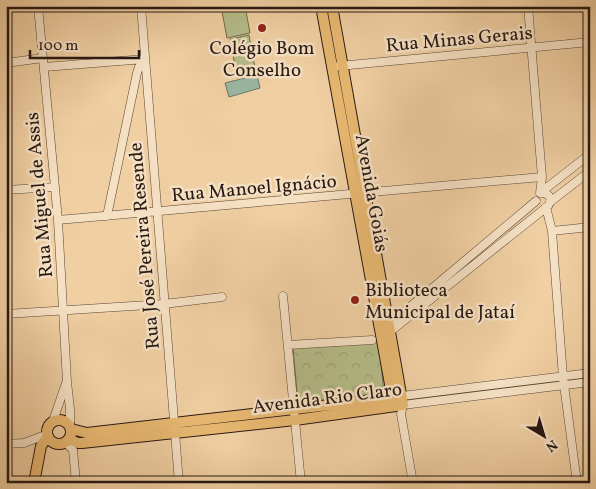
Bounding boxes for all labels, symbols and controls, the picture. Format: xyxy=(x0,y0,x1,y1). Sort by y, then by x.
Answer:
street label: Rua Minas Gerais xyxy=(385,21,534,59)
marker: Colégio Bom Conselho xyxy=(256,22,268,34)
scale bar xyxy=(30,28,139,60)
text: 100 m xyxy=(38,36,78,57)
place label: Colégio Bom Conselho xyxy=(209,36,315,84)
street label: Rua Miguel de Assis xyxy=(20,111,60,279)
street label: Avenida Goiás xyxy=(348,132,394,254)
street label: Rua José Pereira Resende xyxy=(123,141,167,350)
street label: Rua Manoel Ignácio xyxy=(171,169,338,209)
place label: Biblioteca Municipal de Jataí xyxy=(365,278,515,326)
marker: Biblioteca Municipal de Jataí xyxy=(349,294,361,306)
street label: Avenida Rio Claro xyxy=(251,377,403,421)
north arrow xyxy=(518,412,568,462)
text: N xyxy=(541,434,561,456)

